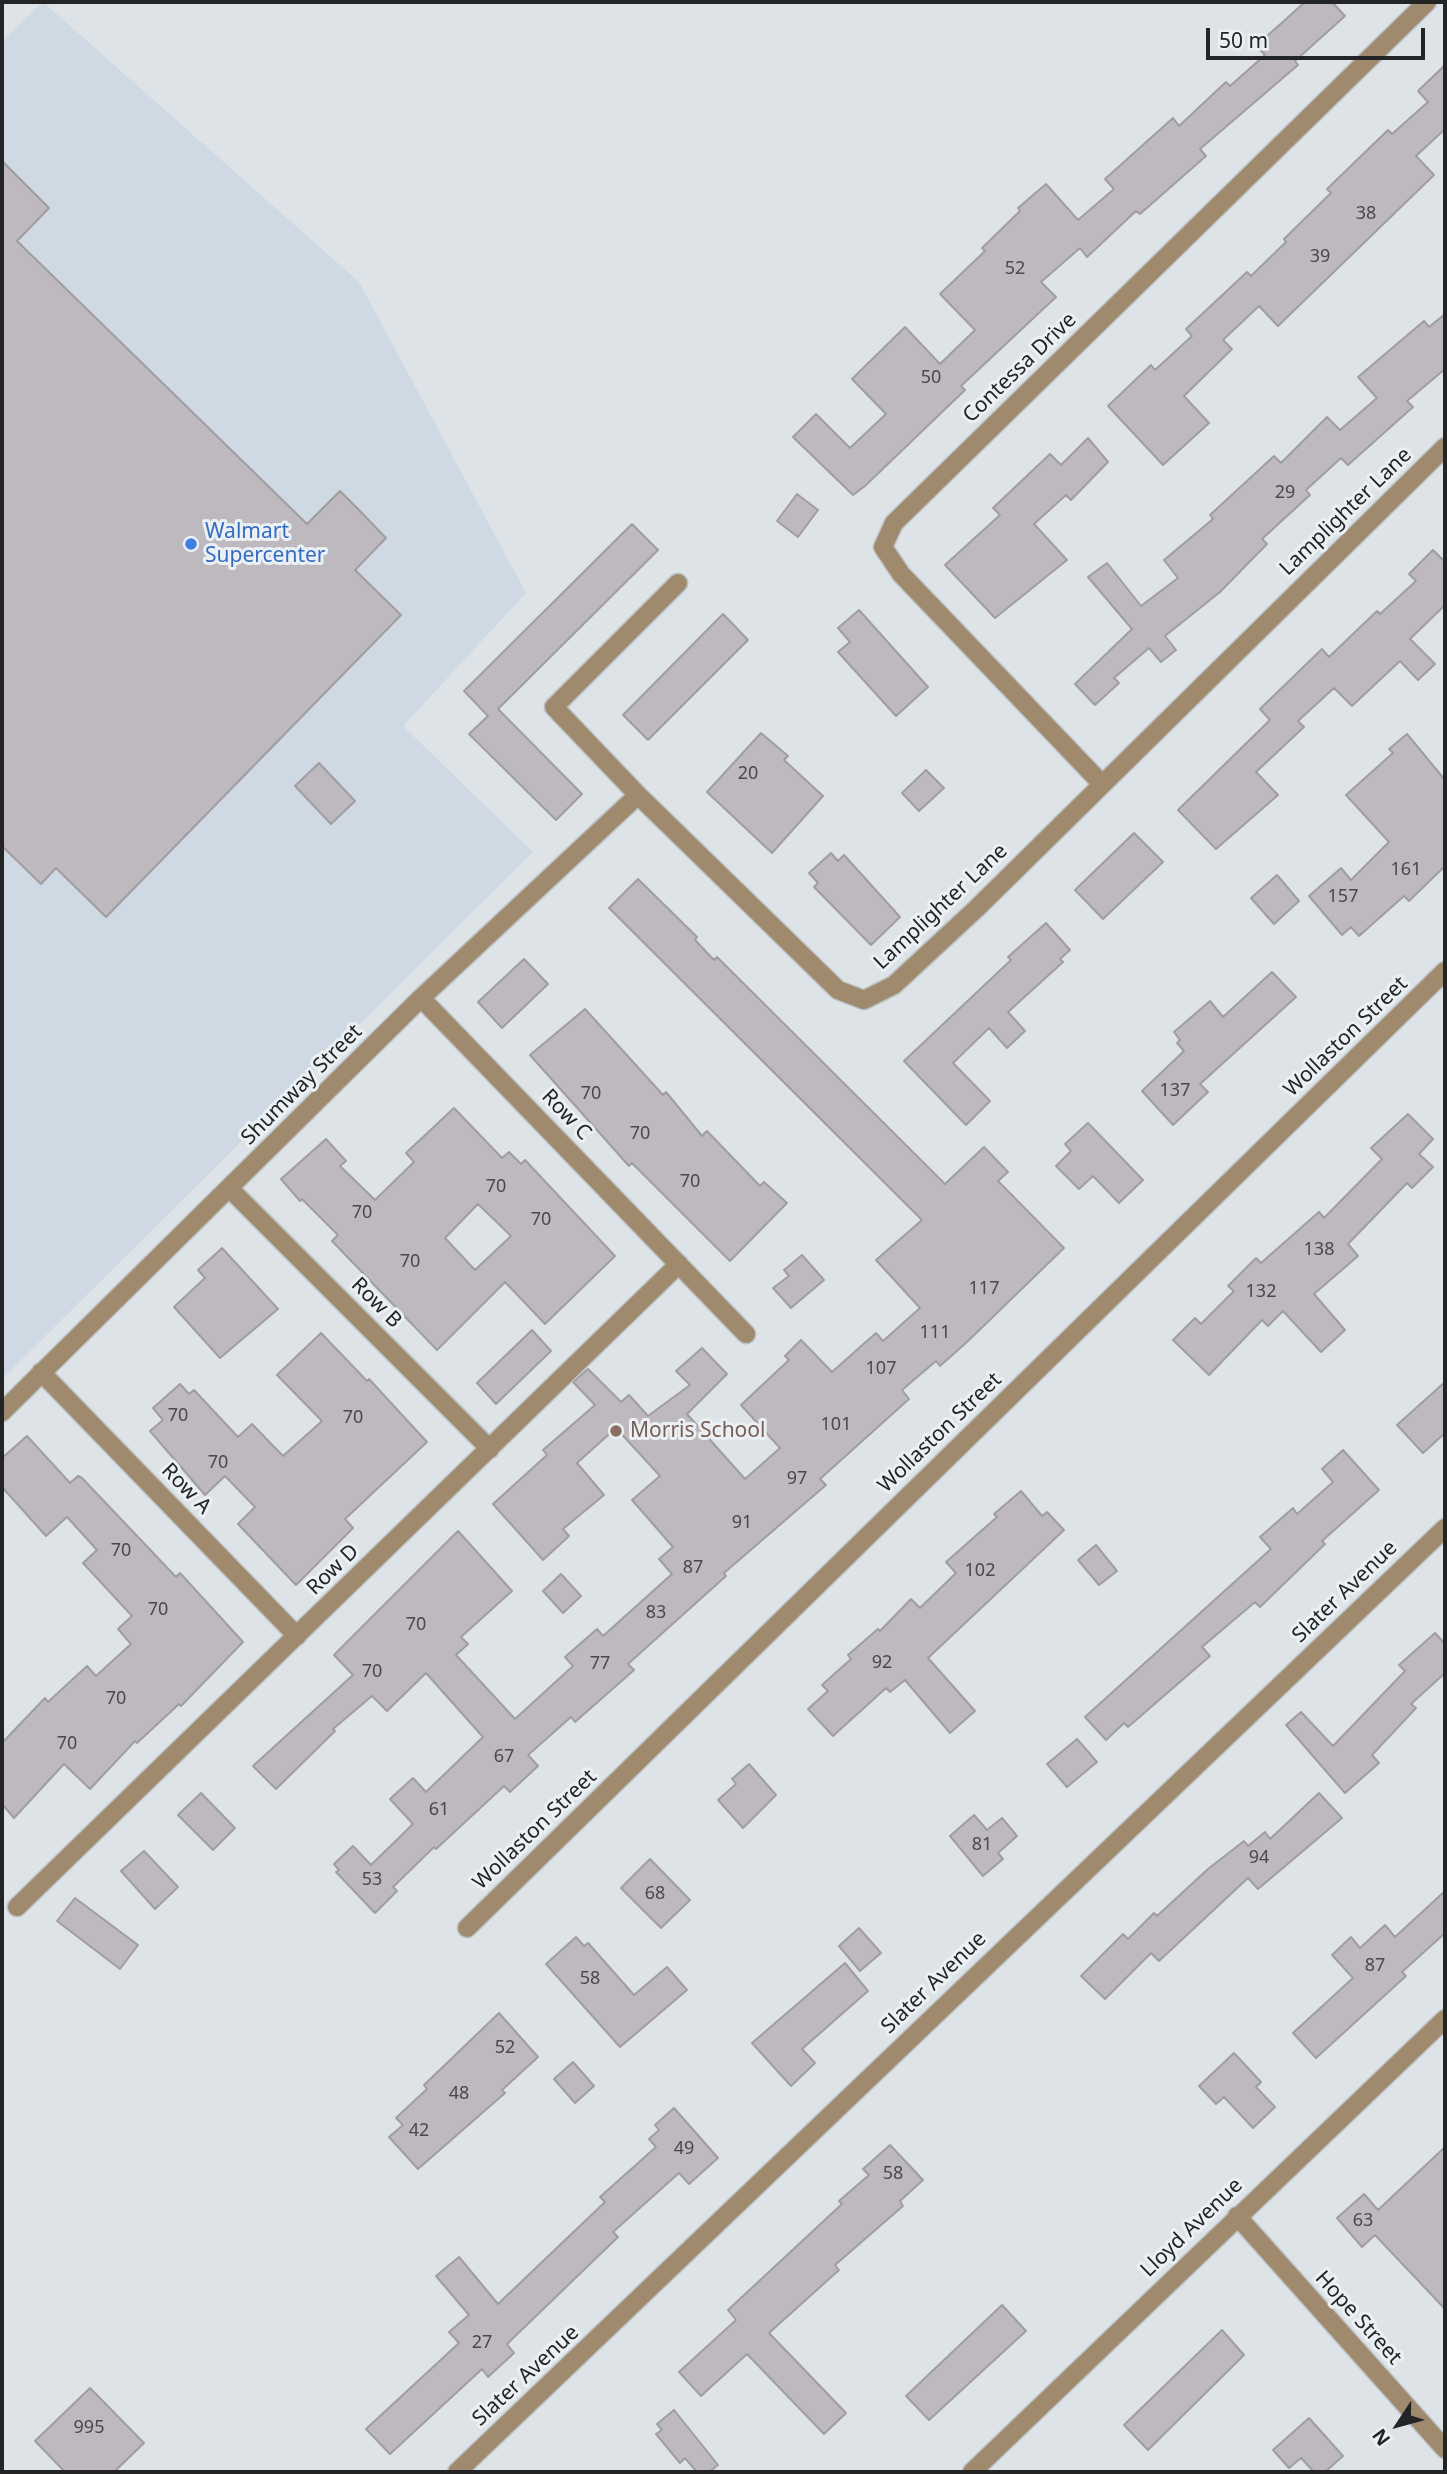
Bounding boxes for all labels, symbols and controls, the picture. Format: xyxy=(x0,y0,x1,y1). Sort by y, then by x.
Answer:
scale bar xyxy=(1209,14,1428,58)
text: 50 m xyxy=(1219,26,1268,54)
house number: 38 xyxy=(1356,203,1376,225)
house number: 39 xyxy=(1310,246,1330,268)
house number: 52 xyxy=(1005,258,1025,280)
street label: Contessa Drive xyxy=(958,308,1082,428)
house number: 50 xyxy=(921,367,941,389)
street label: Lamplighter Lane xyxy=(1275,443,1417,581)
house number: 29 xyxy=(1275,482,1295,504)
place label: Walmart Supercenter xyxy=(205,519,326,569)
marker: Walmart Supercenter xyxy=(183,536,199,552)
house number: 20 xyxy=(738,763,758,785)
street label: Lamplighter Lane xyxy=(869,839,1013,975)
house number: 161 xyxy=(1391,859,1421,881)
house number: 157 xyxy=(1328,886,1358,908)
street label: Wollaston Street xyxy=(1279,972,1413,1102)
street label: Shumway Street xyxy=(236,1019,368,1151)
house number: 137 xyxy=(1160,1080,1190,1102)
house number: 70 xyxy=(581,1083,601,1105)
street label: Row C xyxy=(536,1084,596,1146)
house number: 70 xyxy=(630,1123,650,1145)
house number: 70 xyxy=(680,1171,700,1193)
house number: 70 xyxy=(486,1176,506,1198)
house number: 70 xyxy=(352,1202,372,1224)
house number: 70 xyxy=(531,1209,551,1231)
house number: 138 xyxy=(1304,1239,1334,1261)
house number: 70 xyxy=(400,1251,420,1273)
street label: Row B xyxy=(346,1273,406,1333)
house number: 117 xyxy=(969,1278,999,1300)
house number: 132 xyxy=(1246,1281,1276,1303)
house number: 111 xyxy=(920,1322,950,1344)
house number: 107 xyxy=(866,1358,896,1380)
street label: Wollaston Street xyxy=(873,1368,1007,1498)
house number: 70 xyxy=(168,1405,188,1427)
house number: 70 xyxy=(343,1407,363,1429)
house number: 101 xyxy=(821,1414,851,1436)
place label: Morris School xyxy=(630,1418,765,1444)
marker: Morris School xyxy=(608,1423,624,1439)
house number: 70 xyxy=(208,1452,228,1474)
street label: Row A xyxy=(156,1458,216,1520)
house number: 97 xyxy=(787,1468,807,1490)
house number: 91 xyxy=(732,1512,752,1534)
street label: Slater Avenue xyxy=(1287,1536,1403,1648)
street label: Row D xyxy=(302,1539,364,1601)
house number: 70 xyxy=(111,1540,131,1562)
house number: 87 xyxy=(683,1557,703,1579)
house number: 102 xyxy=(965,1560,995,1582)
house number: 70 xyxy=(148,1599,168,1621)
house number: 83 xyxy=(646,1602,666,1624)
house number: 70 xyxy=(406,1614,426,1636)
house number: 92 xyxy=(872,1652,892,1674)
house number: 77 xyxy=(590,1653,610,1675)
house number: 70 xyxy=(362,1661,382,1683)
house number: 70 xyxy=(106,1688,126,1710)
house number: 70 xyxy=(57,1733,77,1755)
house number: 67 xyxy=(494,1746,514,1768)
street label: Wollaston Street xyxy=(468,1765,602,1895)
house number: 61 xyxy=(429,1799,449,1821)
house number: 81 xyxy=(972,1834,992,1856)
house number: 94 xyxy=(1249,1847,1269,1869)
house number: 53 xyxy=(362,1869,382,1891)
house number: 68 xyxy=(645,1883,665,1905)
street label: Slater Avenue xyxy=(876,1927,992,2039)
house number: 87 xyxy=(1365,1955,1385,1977)
house number: 58 xyxy=(580,1968,600,1990)
house number: 52 xyxy=(495,2037,515,2059)
house number: 48 xyxy=(449,2083,469,2105)
house number: 42 xyxy=(409,2120,429,2142)
house number: 49 xyxy=(674,2138,694,2160)
house number: 58 xyxy=(883,2163,903,2185)
street label: Lloyd Avenue xyxy=(1136,2173,1248,2283)
house number: 63 xyxy=(1353,2210,1373,2232)
street label: Hope Street xyxy=(1309,2266,1407,2370)
street label: Slater Avenue xyxy=(468,2320,584,2432)
house number: 27 xyxy=(472,2332,492,2354)
north arrow xyxy=(1363,2390,1433,2460)
house number: 995 xyxy=(74,2417,104,2439)
text: N xyxy=(1366,2423,1396,2451)

